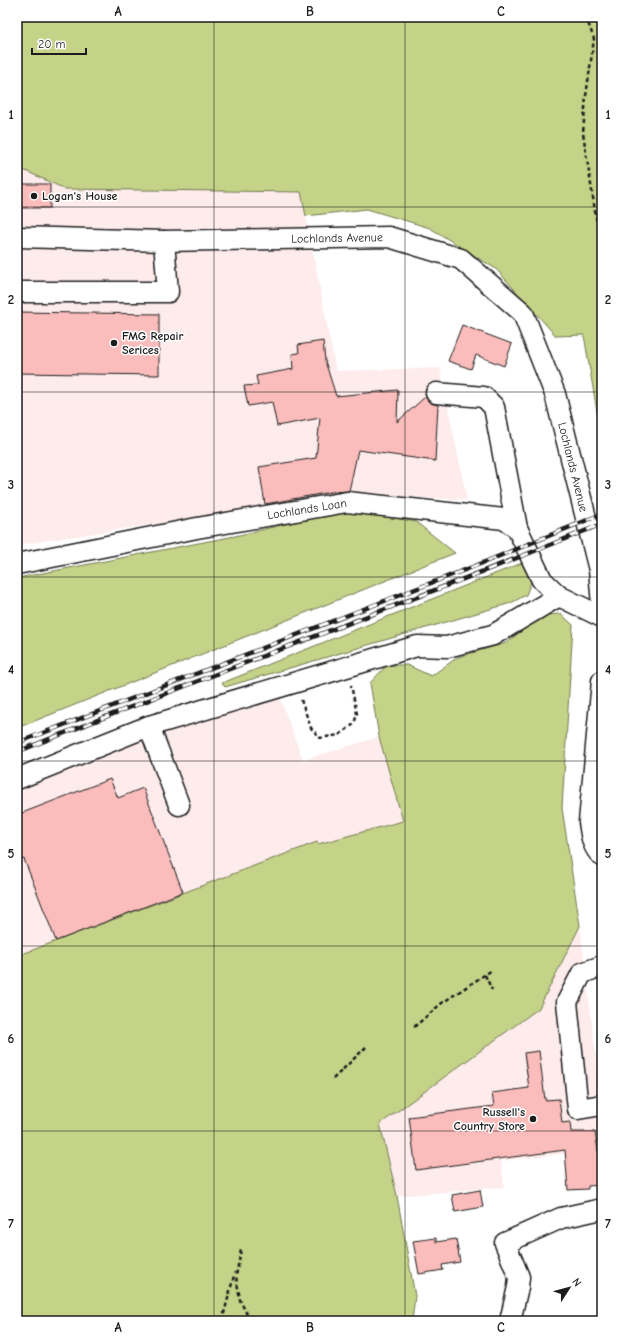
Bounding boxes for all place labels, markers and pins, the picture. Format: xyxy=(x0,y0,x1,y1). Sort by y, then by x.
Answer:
place label: Logan's House xyxy=(42,189,117,203)
marker: Logan's House xyxy=(29,191,39,201)
place label: FMG Repair Serices xyxy=(122,329,184,357)
marker: FMG Repair Serices xyxy=(109,338,119,348)
place label: Russell's Country Store xyxy=(454,1105,525,1133)
marker: Russell's Country Store xyxy=(528,1114,538,1124)

